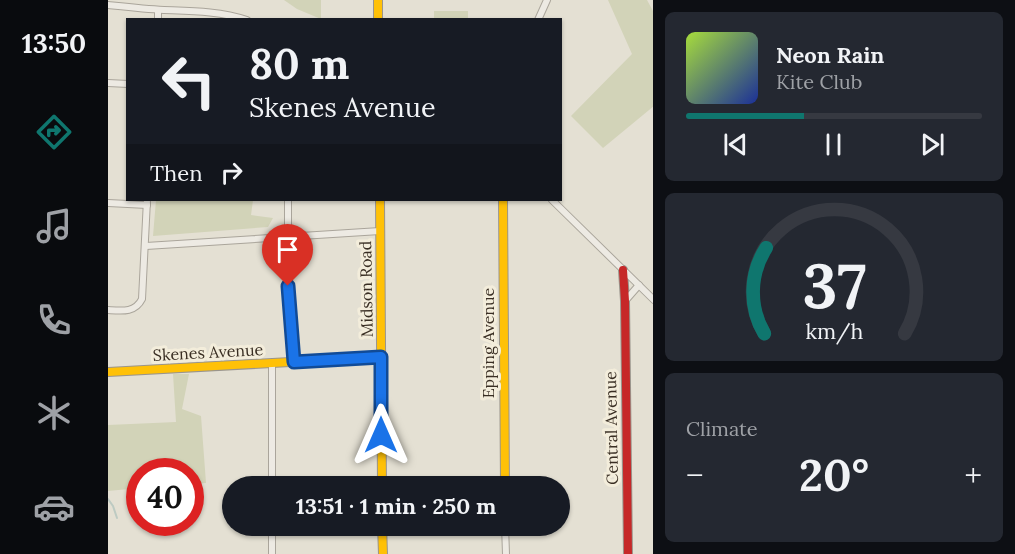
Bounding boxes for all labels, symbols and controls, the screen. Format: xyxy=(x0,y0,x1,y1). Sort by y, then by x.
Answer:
text: 13:50 xyxy=(22,26,86,60)
text: 80 m xyxy=(249,37,349,91)
text: Neon Rain xyxy=(776,41,884,69)
icon: left xyxy=(150,42,228,120)
text: Kite Club xyxy=(776,69,862,94)
text: Skenes Avenue xyxy=(249,90,436,124)
icon: directions xyxy=(33,111,75,153)
icon: previous xyxy=(719,128,752,161)
icon: pause xyxy=(817,128,850,161)
icon: next xyxy=(916,128,949,161)
icon: right xyxy=(215,156,248,189)
text: Then xyxy=(150,159,203,187)
icon: music xyxy=(33,205,75,247)
pin xyxy=(262,224,313,286)
icon: arrive xyxy=(271,233,304,266)
street label: Midson Road xyxy=(355,240,377,337)
text: 37 xyxy=(802,245,866,325)
street label: Epping Avenue xyxy=(478,287,498,398)
icon: phone xyxy=(33,299,75,341)
text: km/h xyxy=(805,317,863,345)
street label: Skenes Avenue xyxy=(152,339,264,365)
street label: Central Avenue xyxy=(600,371,622,485)
icon: climate xyxy=(33,392,75,434)
position arrow xyxy=(349,403,413,467)
text: Climate xyxy=(686,416,758,441)
text: 20° xyxy=(799,446,869,503)
text: − xyxy=(686,454,704,496)
text: + xyxy=(964,454,982,496)
speed limit sign: 40 xyxy=(126,458,204,536)
icon: car xyxy=(33,486,75,528)
text: 13:51 · 1 min · 250 m xyxy=(296,492,496,520)

